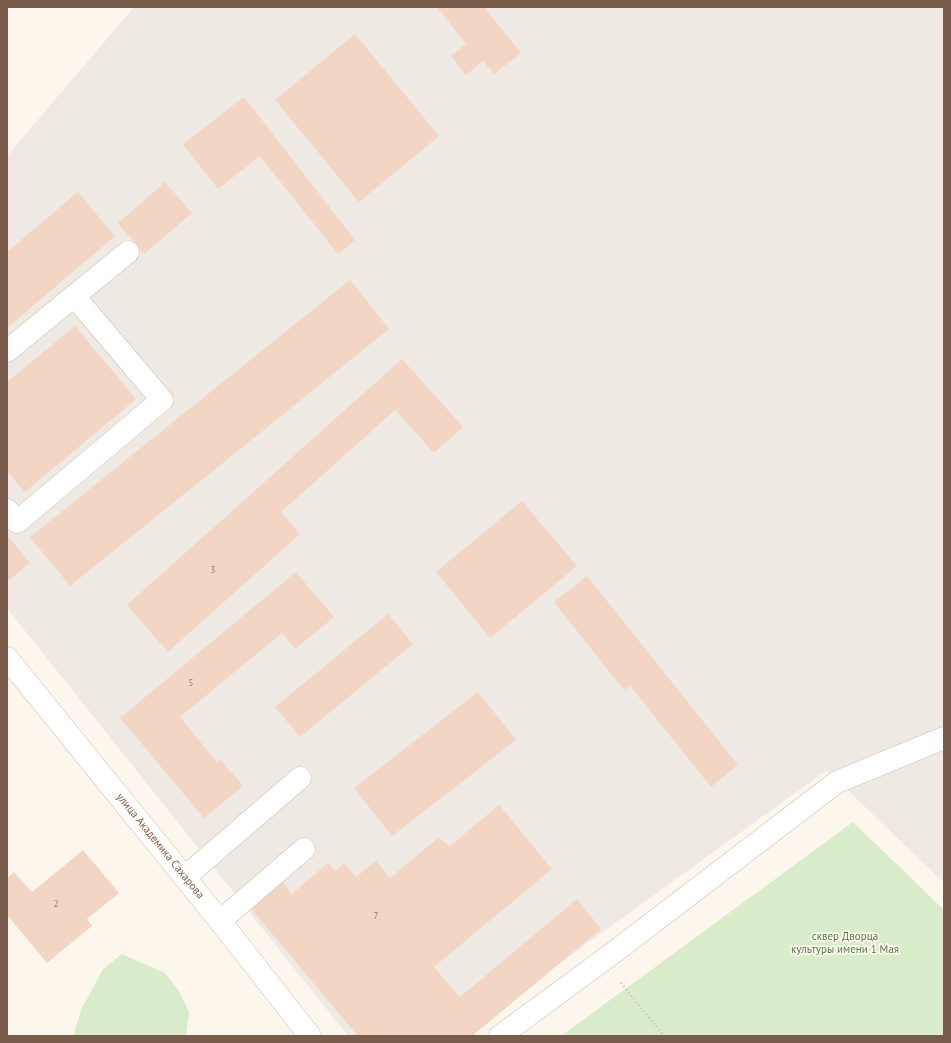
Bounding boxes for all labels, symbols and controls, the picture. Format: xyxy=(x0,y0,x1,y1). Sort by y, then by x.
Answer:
house number: 3 xyxy=(211,565,215,575)
house number: 5 xyxy=(189,678,193,688)
street label: улица Академика Сахарова xyxy=(113,791,207,901)
house number: 2 xyxy=(54,899,58,909)
house number: 7 xyxy=(374,911,378,921)
park label: сквер Дворца культуры имени 1 Мая xyxy=(791,930,899,956)

